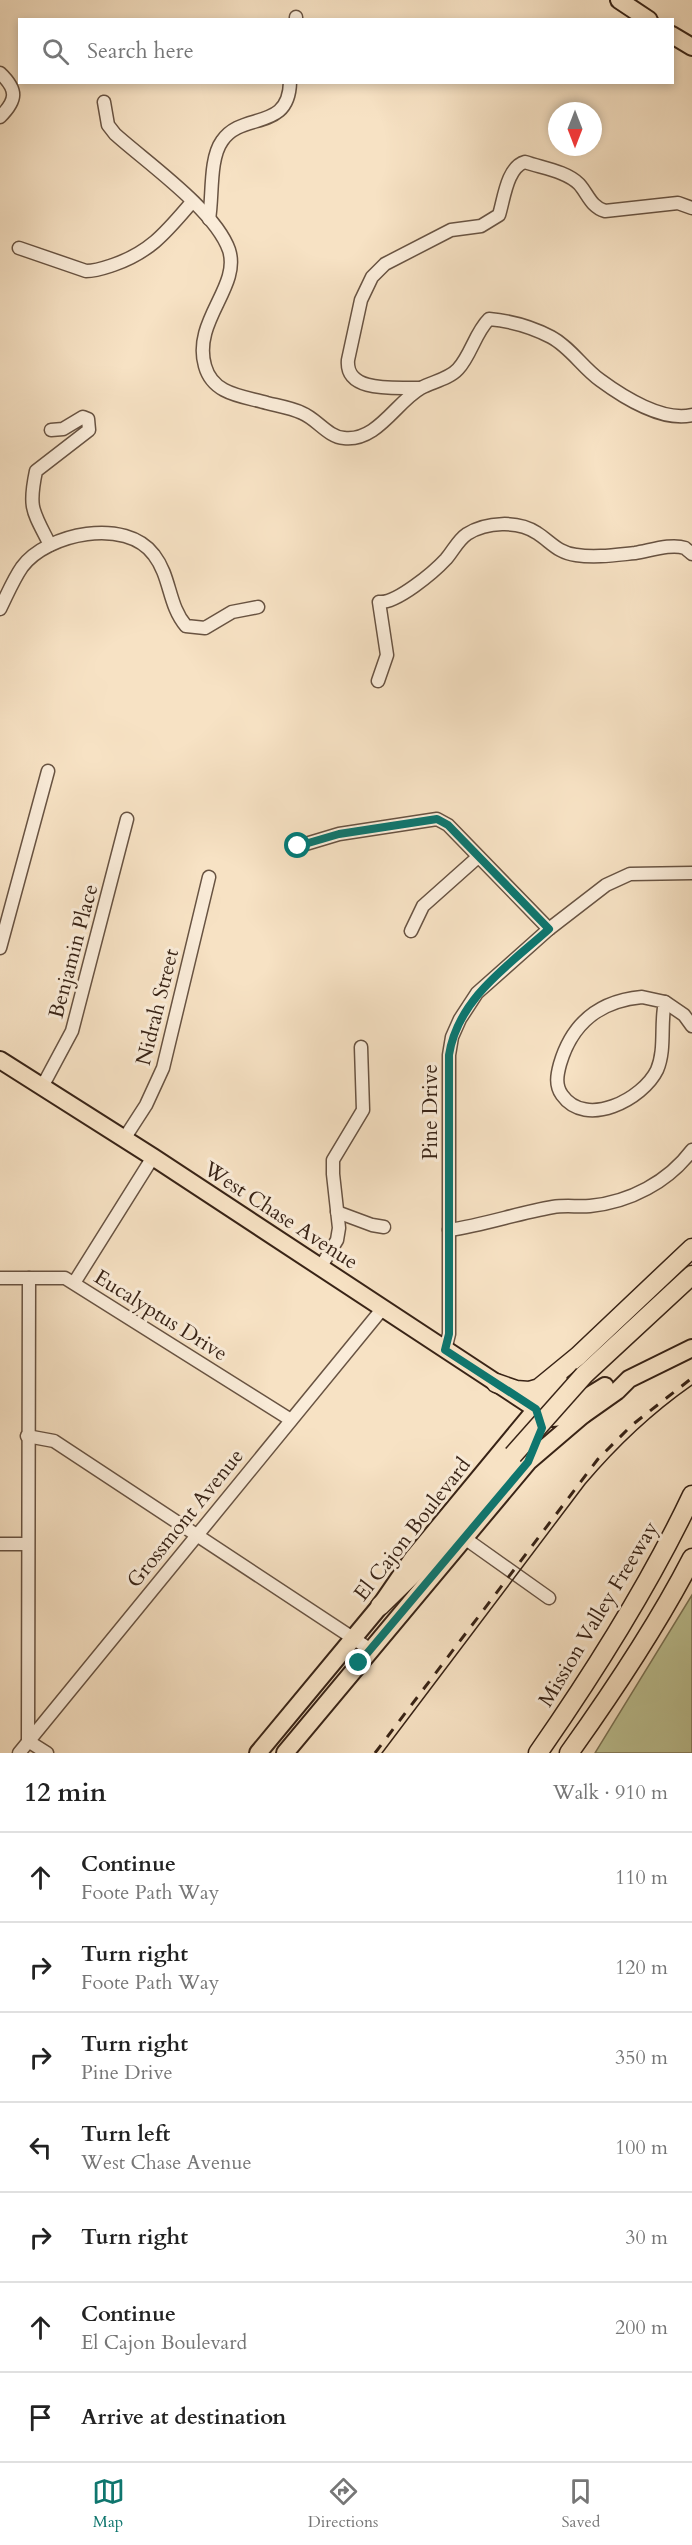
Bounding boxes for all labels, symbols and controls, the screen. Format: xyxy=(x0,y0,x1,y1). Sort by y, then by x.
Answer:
search box xyxy=(18,18,674,84)
icon: search xyxy=(39,35,72,68)
text: Search here xyxy=(87,36,194,66)
north arrow xyxy=(548,102,602,156)
route start xyxy=(284,832,310,858)
street label: Benjamin Place xyxy=(42,881,105,1022)
street label: Nidrah Street xyxy=(129,945,186,1069)
street label: Pine Drive xyxy=(416,1064,445,1160)
street label: West Chase Avenue xyxy=(197,1154,364,1276)
street label: Eucalyptus Drive xyxy=(88,1263,233,1368)
street label: Grossmont Avenue xyxy=(120,1443,250,1594)
street label: El Cajon Boulevard xyxy=(347,1452,478,1607)
street label: Mission Valley Freeway xyxy=(531,1516,665,1712)
route end xyxy=(345,1649,371,1675)
text: 12 min xyxy=(24,1775,107,1810)
text: Walk · 910 m xyxy=(553,1779,668,1806)
text: Continue xyxy=(81,1849,176,1879)
icon: ahead xyxy=(24,1861,57,1894)
text: 110 m xyxy=(615,1864,668,1891)
text: Foote Path Way xyxy=(81,1879,219,1906)
text: Turn right xyxy=(81,1939,188,1969)
icon: right xyxy=(24,1951,57,1984)
text: 120 m xyxy=(615,1954,668,1981)
text: Foote Path Way xyxy=(81,1969,219,1996)
text: Turn right xyxy=(81,2029,188,2059)
icon: right xyxy=(24,2041,57,2074)
text: 350 m xyxy=(615,2044,668,2071)
text: Pine Drive xyxy=(81,2059,173,2086)
text: Turn left xyxy=(81,2119,170,2149)
icon: left xyxy=(24,2131,57,2164)
text: 100 m xyxy=(615,2134,668,2161)
text: West Chase Avenue xyxy=(81,2149,251,2176)
icon: right xyxy=(24,2221,57,2254)
text: Turn right xyxy=(81,2222,188,2252)
text: 30 m xyxy=(625,2224,668,2251)
text: Continue xyxy=(81,2299,176,2329)
icon: ahead xyxy=(24,2311,57,2344)
text: 200 m xyxy=(615,2314,668,2341)
text: El Cajon Boulevard xyxy=(81,2329,247,2356)
icon: arrive xyxy=(24,2401,57,2434)
text: Arrive at destination xyxy=(81,2402,286,2432)
tab: Map xyxy=(92,2475,125,2533)
tab: Directions xyxy=(308,2475,378,2533)
tab: Saved xyxy=(562,2475,600,2533)

